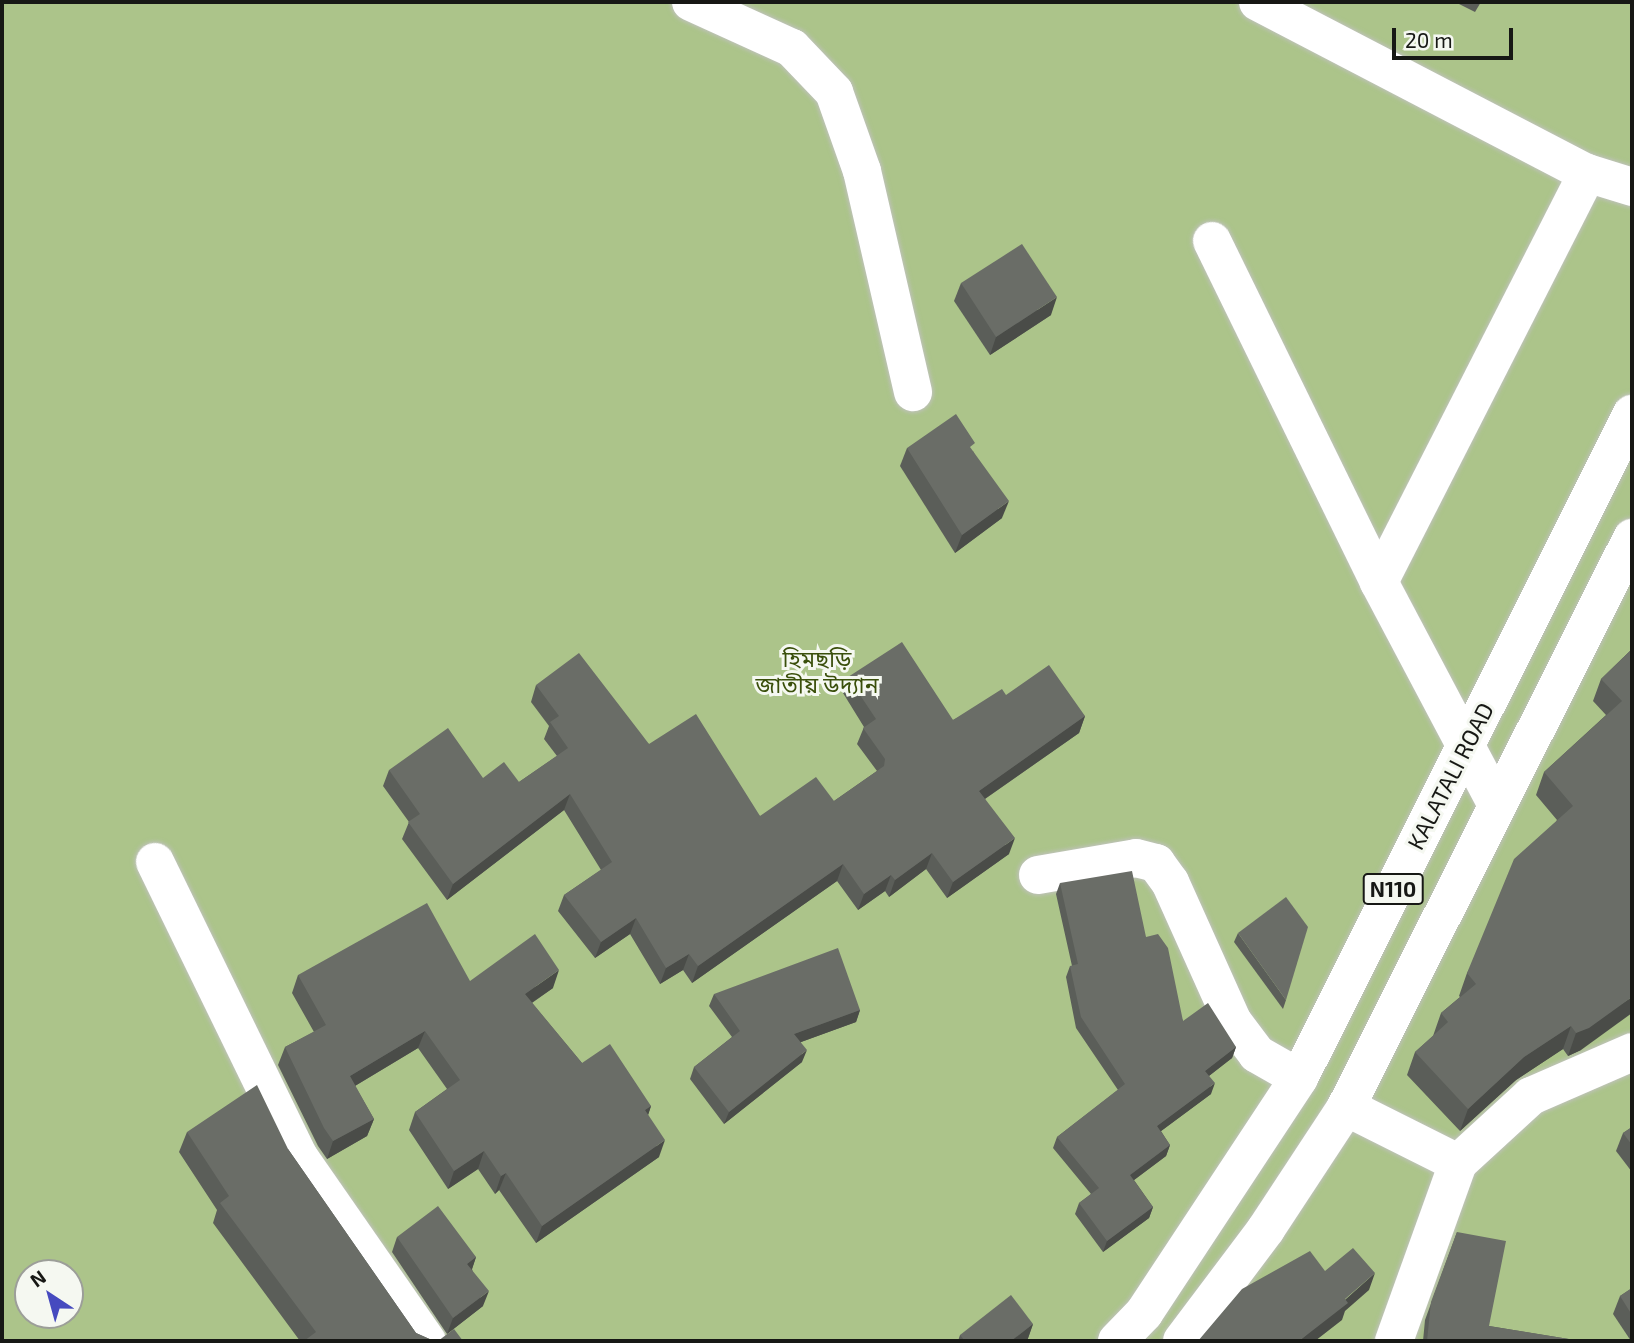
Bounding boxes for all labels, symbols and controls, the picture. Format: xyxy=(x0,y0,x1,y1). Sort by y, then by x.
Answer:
scale bar xyxy=(1396,14,1517,58)
text: 20 m xyxy=(1405,27,1453,52)
park label: হিমছড়ি জাতীয় উদ্যান xyxy=(755,644,879,698)
street label: KALATALI ROAD xyxy=(1401,698,1499,854)
road number: N110 xyxy=(1362,872,1424,906)
north arrow xyxy=(14,1259,84,1329)
text: N xyxy=(25,1265,50,1292)

